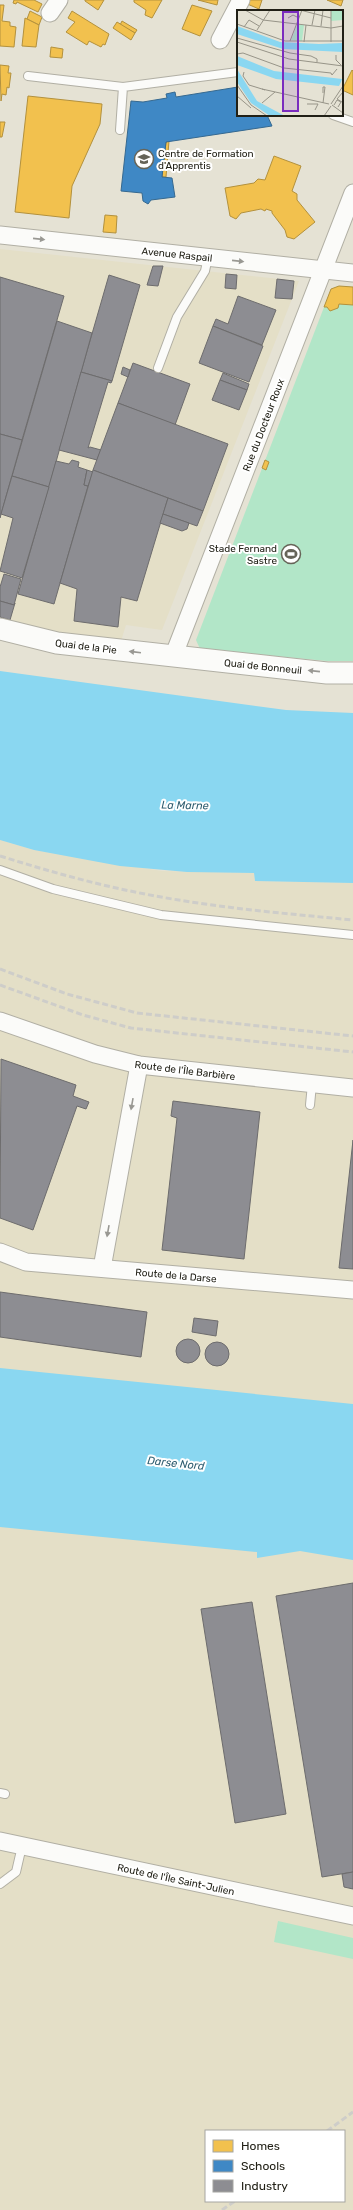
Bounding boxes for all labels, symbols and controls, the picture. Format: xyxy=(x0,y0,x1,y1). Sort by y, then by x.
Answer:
inset map xyxy=(237,10,343,116)
school or university icon: Centre de Formation d'Apprentis xyxy=(133,148,155,170)
place label: Centre de Formation d'Apprentis xyxy=(158,148,254,172)
one-way arrow xyxy=(33,236,45,242)
street label: Avenue Raspail xyxy=(141,245,213,265)
one-way arrow xyxy=(232,257,244,264)
street label: Rue du Docteur Roux xyxy=(241,377,287,473)
place label: Stade Fernand Sastre xyxy=(209,543,277,567)
sports icon: Stade Fernand Sastre xyxy=(280,543,302,565)
street label: Quai de la Pie xyxy=(54,637,118,657)
one-way arrow xyxy=(129,649,141,655)
street label: Quai de Bonneuil xyxy=(223,657,302,677)
one-way arrow xyxy=(308,668,320,675)
water label: La Marne xyxy=(161,799,209,812)
street label: Route de l'Île Barbière xyxy=(134,1059,236,1083)
one-way arrow xyxy=(128,1097,134,1110)
one-way arrow xyxy=(105,1225,111,1238)
street label: Route de la Darse xyxy=(135,1266,217,1286)
water label: Darse Nord xyxy=(147,1454,206,1473)
street label: Route de l'Île Saint-Julien xyxy=(116,1862,235,1898)
legend xyxy=(205,2130,345,2202)
text: Homes xyxy=(241,2139,280,2153)
text: Schools xyxy=(241,2159,285,2173)
text: Industry xyxy=(241,2179,288,2193)

